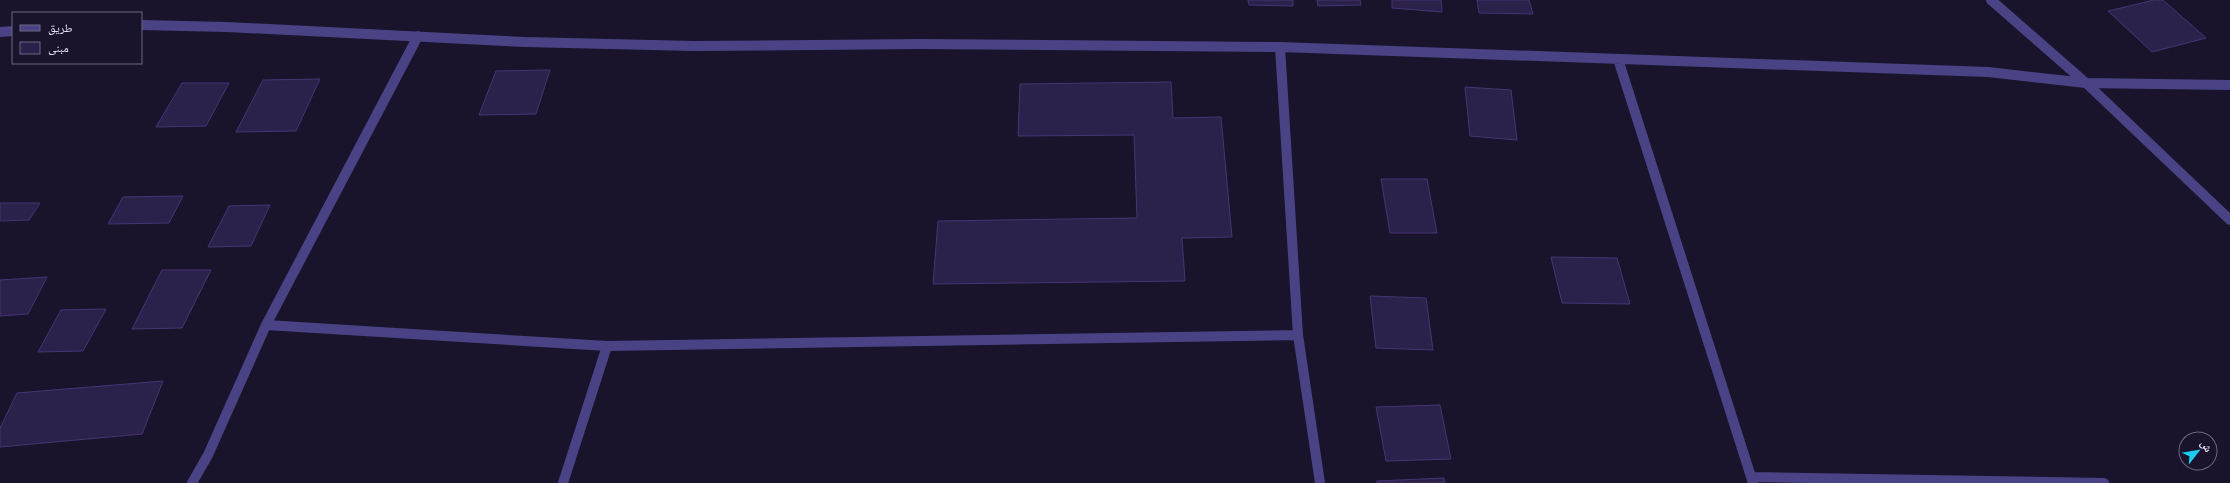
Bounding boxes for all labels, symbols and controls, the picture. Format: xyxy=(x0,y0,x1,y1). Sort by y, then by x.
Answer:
legend xyxy=(12,12,142,64)
text: طريق xyxy=(48,21,73,36)
text: مبنى xyxy=(48,41,69,56)
north arrow xyxy=(2178,431,2218,471)
text: ش xyxy=(2197,438,2215,455)

